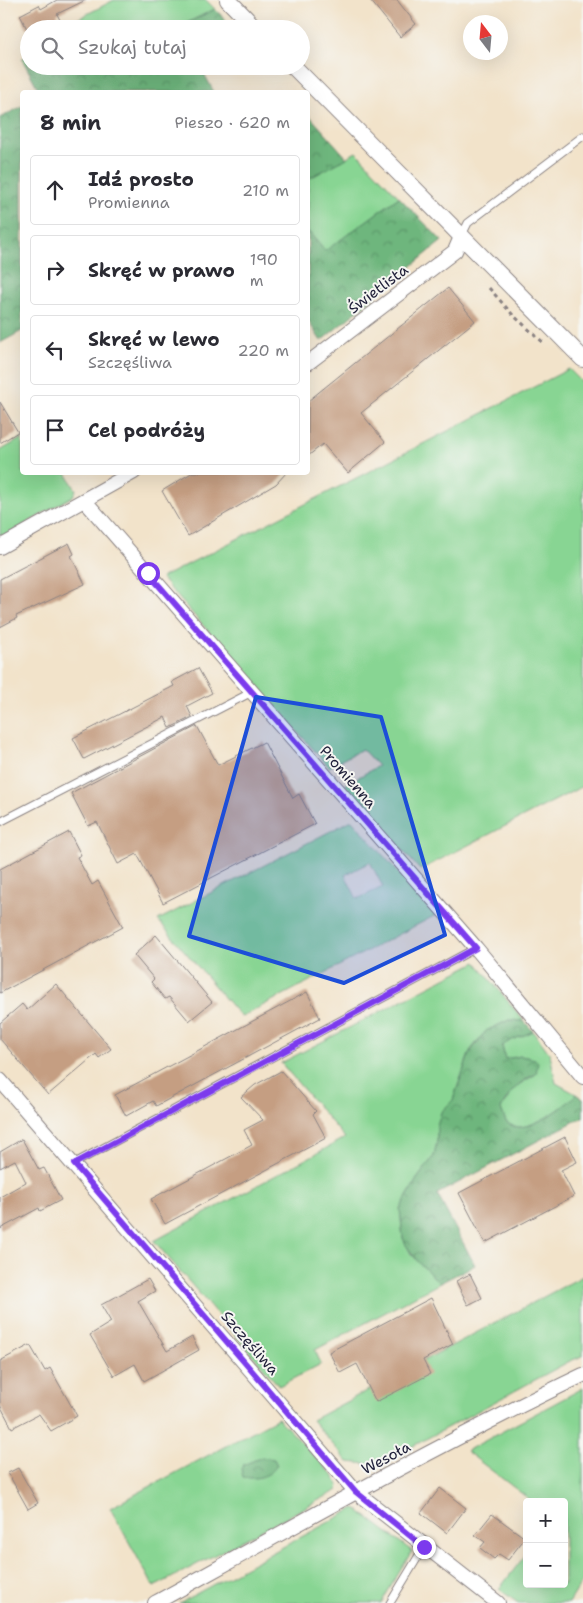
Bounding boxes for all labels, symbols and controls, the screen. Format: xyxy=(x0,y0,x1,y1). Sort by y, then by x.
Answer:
north arrow xyxy=(463,15,508,60)
search box xyxy=(20,20,310,75)
icon: search xyxy=(38,34,66,62)
text: Szukaj tutaj xyxy=(78,35,187,60)
text: 8 min xyxy=(40,109,101,137)
text: Pieszo · 620 m xyxy=(175,112,290,133)
text: Idź prosto xyxy=(88,167,194,192)
icon: ahead xyxy=(41,176,69,204)
text: 210 m xyxy=(242,180,289,201)
text: Promienna xyxy=(88,192,170,213)
text: 190 m xyxy=(250,249,278,291)
icon: right xyxy=(41,256,69,284)
text: Skręć w prawo xyxy=(88,258,235,283)
street label: Świetlista xyxy=(343,259,413,318)
text: Skręć w lewo xyxy=(88,327,220,352)
icon: left xyxy=(41,336,69,364)
text: 220 m xyxy=(237,340,289,361)
text: Szczęśliwa xyxy=(88,352,172,373)
icon: arrive xyxy=(41,416,69,444)
text: Cel podróży xyxy=(88,418,205,443)
route start xyxy=(137,562,160,585)
street label: Promienna xyxy=(315,742,381,813)
street label: Szczęśliwa xyxy=(217,1307,284,1380)
street label: Wesoła xyxy=(358,1436,415,1479)
map controls xyxy=(523,1498,568,1588)
button: + xyxy=(523,1498,568,1543)
route end xyxy=(413,1536,436,1559)
button: − xyxy=(523,1543,568,1588)

